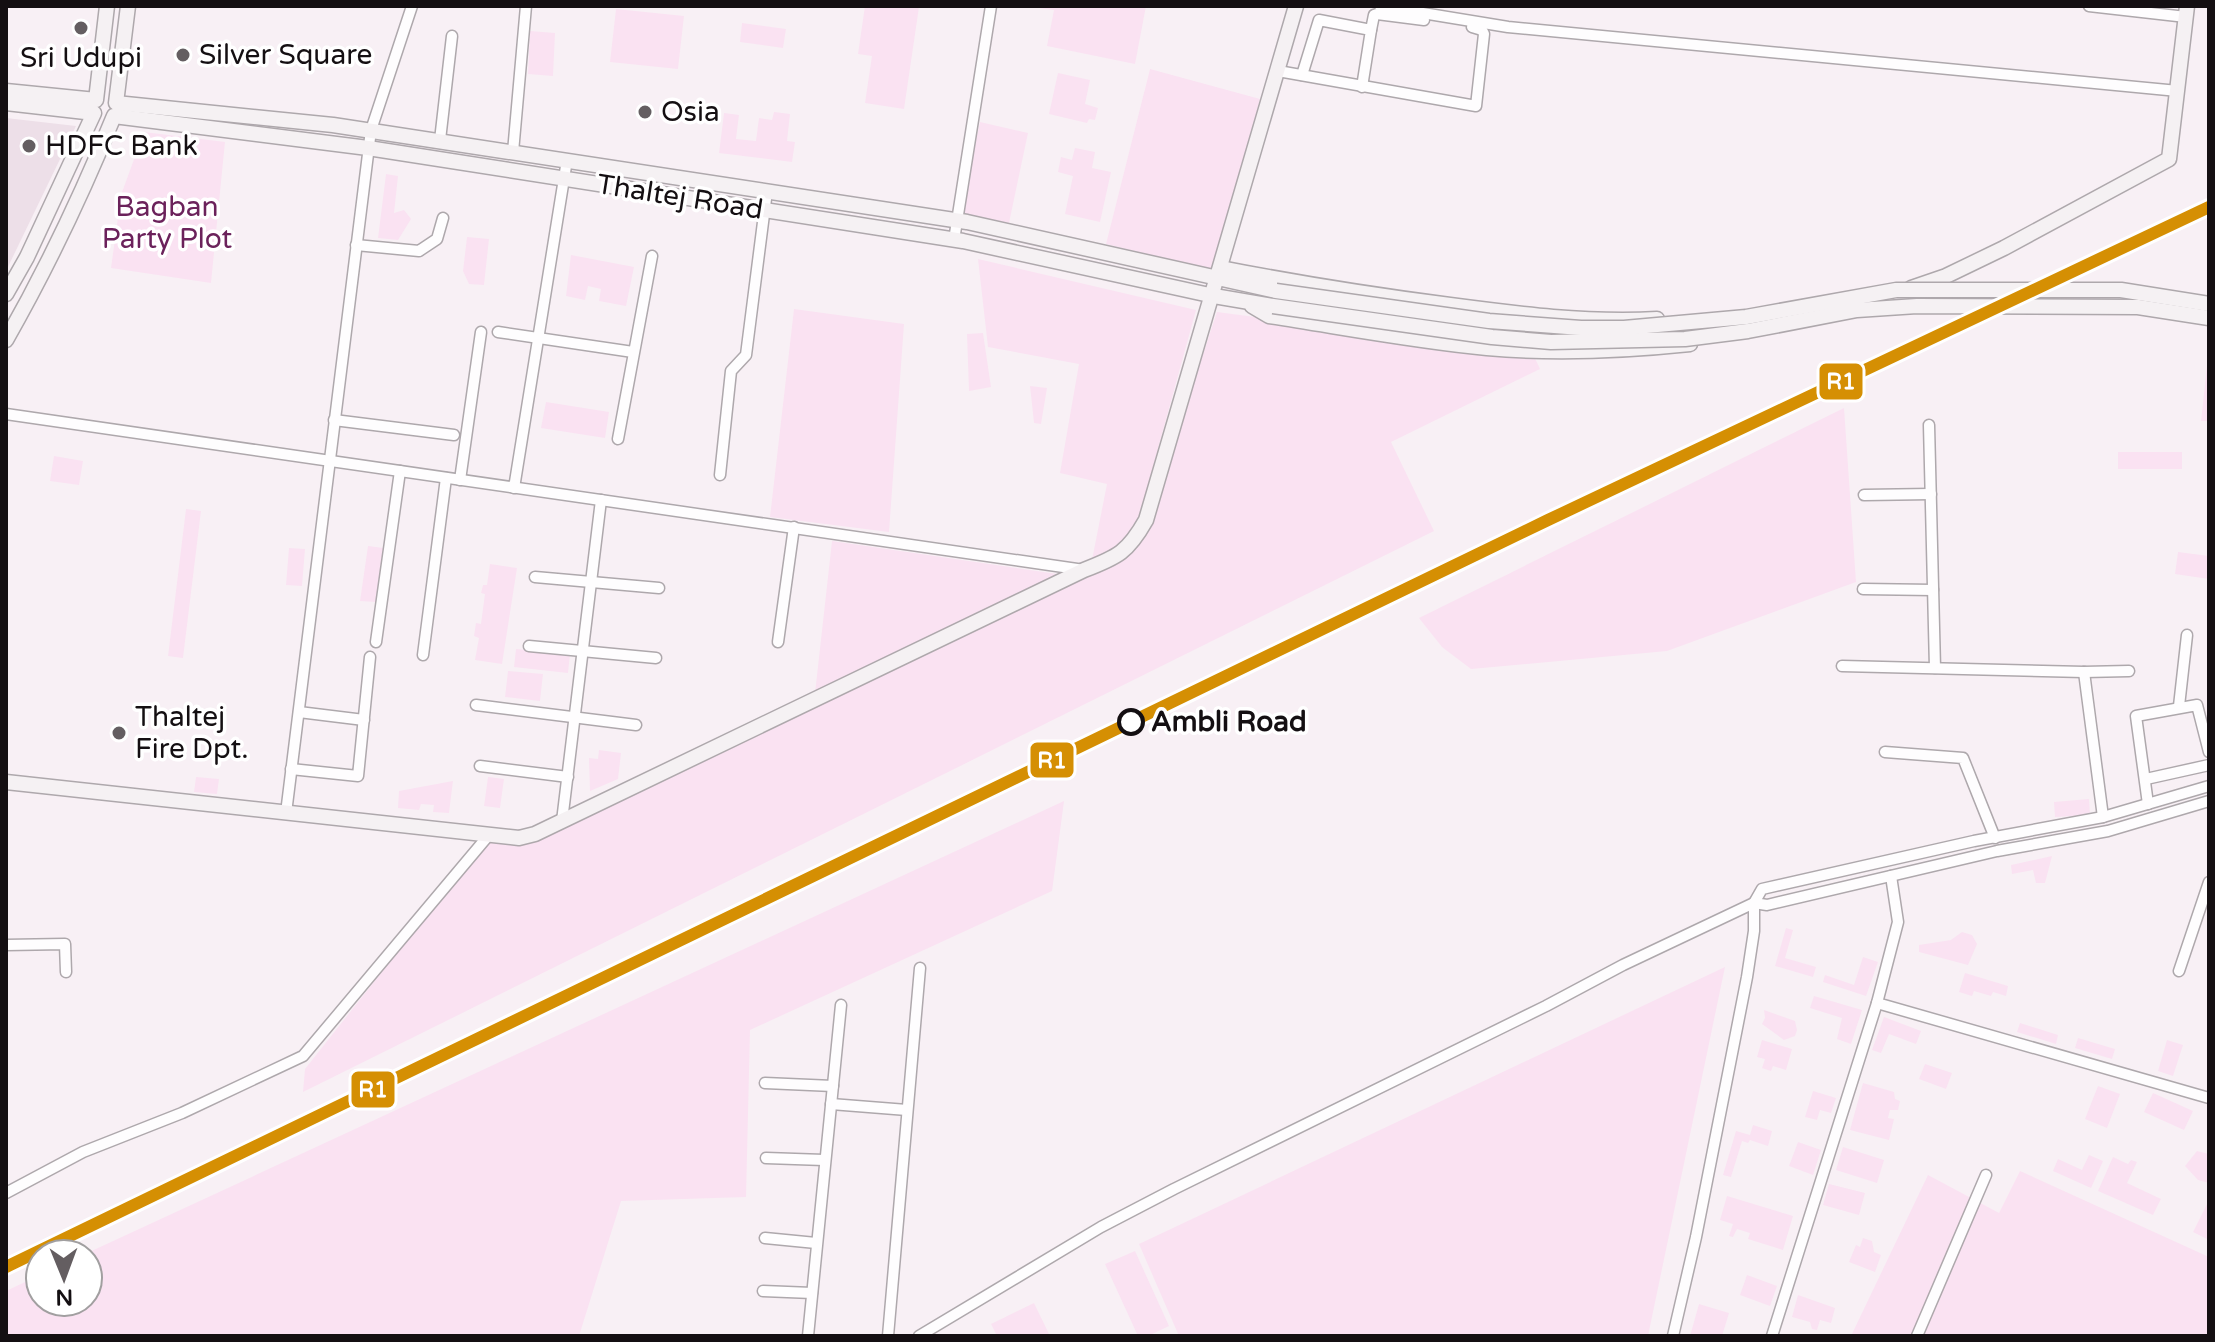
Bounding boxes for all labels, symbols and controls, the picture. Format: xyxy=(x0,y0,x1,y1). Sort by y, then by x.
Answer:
marker: Sri Udupi xyxy=(72,19,90,37)
place label: Silver Square xyxy=(199,38,372,72)
place label: Sri Udupi xyxy=(20,41,142,75)
marker: Silver Square xyxy=(174,46,192,64)
place label: Osia xyxy=(661,95,720,129)
marker: Osia xyxy=(636,103,654,121)
place label: HDFC Bank xyxy=(45,129,198,163)
marker: HDFC Bank xyxy=(20,137,38,155)
street label: Thaltej Road xyxy=(594,167,766,227)
park label: Bagban Party Plot xyxy=(102,190,233,256)
line badge: R1 xyxy=(1818,362,1864,401)
text: R1 xyxy=(1826,369,1856,395)
place label: Thaltej Fire Dpt. xyxy=(135,700,248,766)
place label: Ambli Road xyxy=(1151,705,1307,739)
marker: Ambli Road xyxy=(1118,709,1144,735)
marker: Thaltej Fire Dpt. xyxy=(110,724,128,742)
line badge: R1 xyxy=(1029,741,1075,779)
text: R1 xyxy=(1037,748,1067,774)
line badge: R1 xyxy=(350,1070,396,1109)
text: R1 xyxy=(358,1077,388,1103)
north arrow xyxy=(24,1238,104,1318)
text: N xyxy=(55,1284,73,1310)

